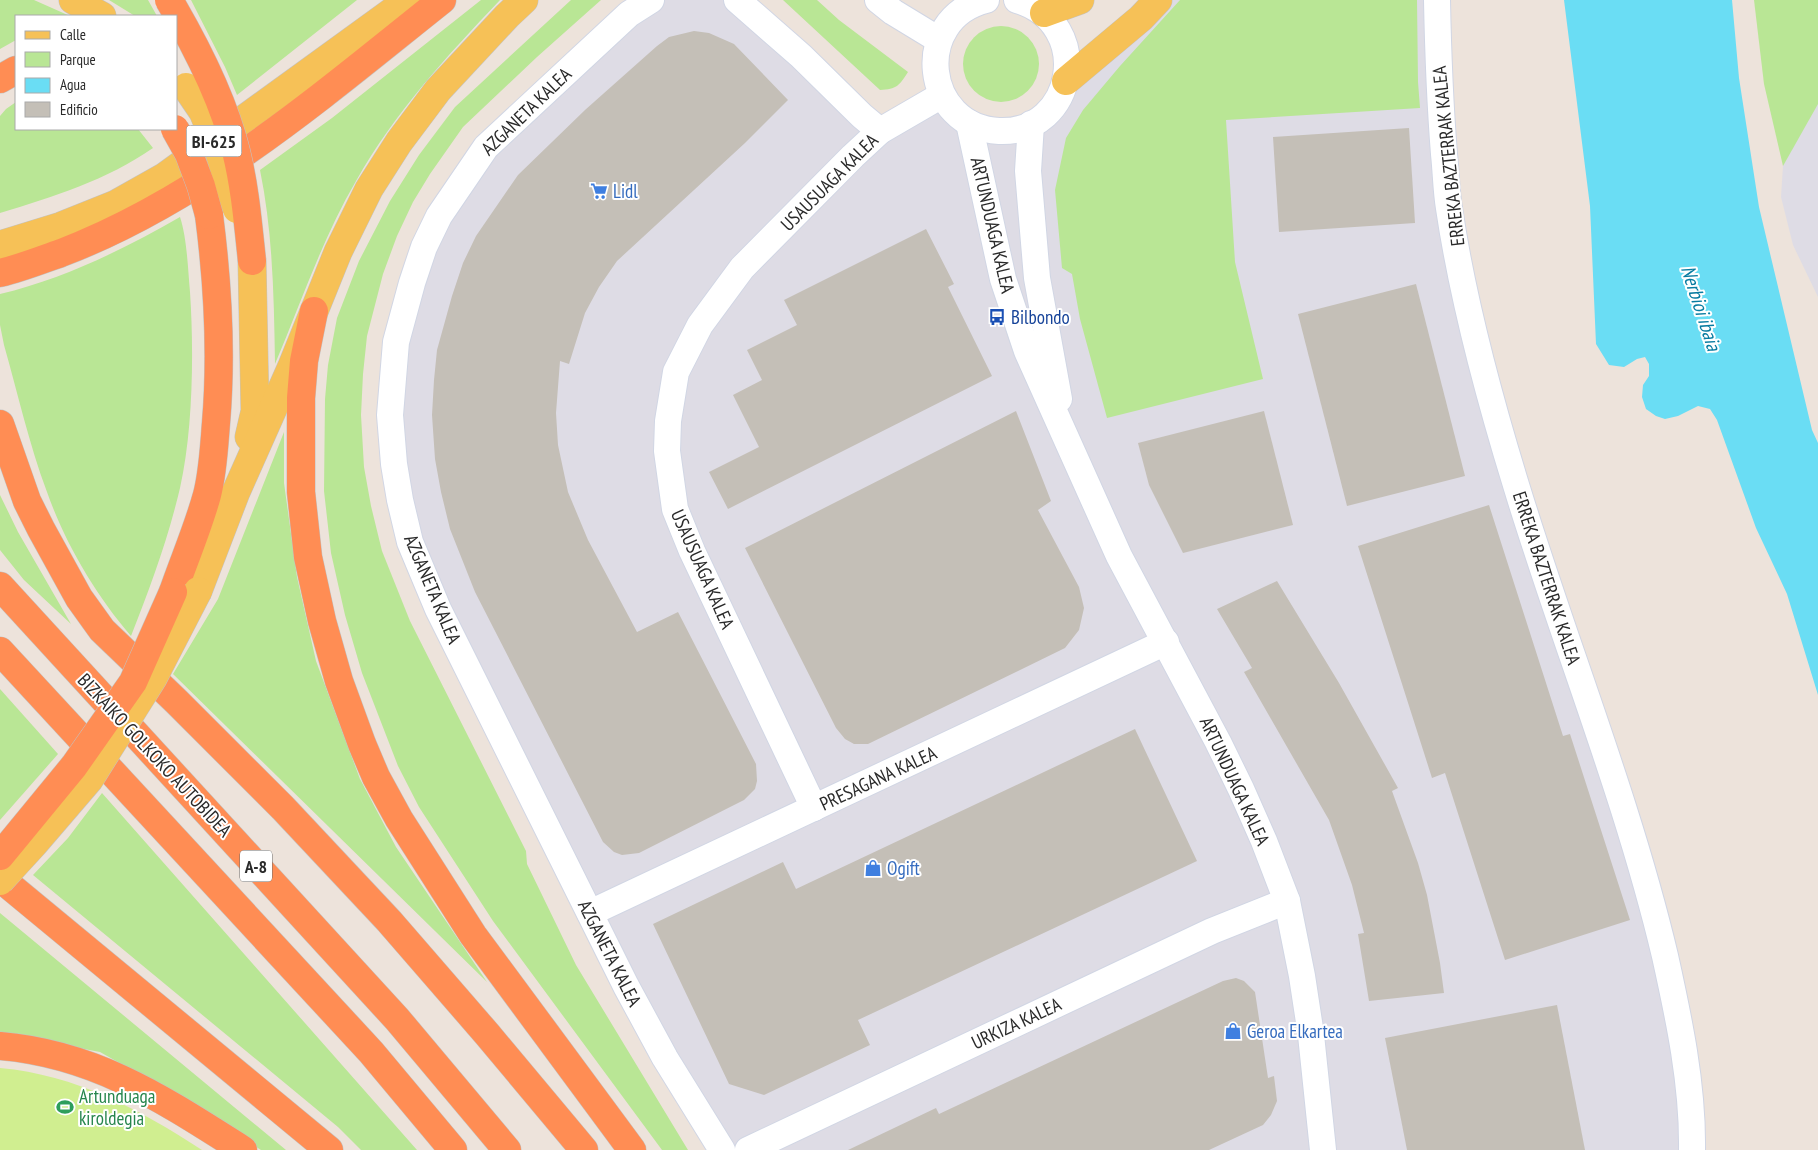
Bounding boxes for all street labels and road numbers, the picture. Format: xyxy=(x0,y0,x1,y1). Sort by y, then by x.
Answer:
street label: AZGANETA KALEA xyxy=(476,62,576,160)
street label: ERREKA BAZTERRAK KALEA xyxy=(1427,65,1469,247)
road number: BI-625 xyxy=(186,125,242,156)
street label: USAUSUAGA KALEA xyxy=(775,128,883,236)
street label: ARTUNDUAGA KALEA xyxy=(966,155,1020,295)
street label: ERREKA BAZTERRAK KALEA xyxy=(1508,488,1586,668)
street label: USAUSUAGA KALEA xyxy=(666,506,740,632)
street label: AZGANETA KALEA xyxy=(399,531,467,647)
street label: BIZKAIKO GOLKOKO AUTOBIDEA xyxy=(73,668,237,842)
street label: ARTUNDUAGA KALEA xyxy=(1195,713,1275,849)
street label: PRESAGANA KALEA xyxy=(816,740,940,816)
road number: A-8 xyxy=(240,850,272,881)
street label: AZGANETA KALEA xyxy=(573,896,647,1010)
street label: URKIZA KALEA xyxy=(967,992,1065,1054)

